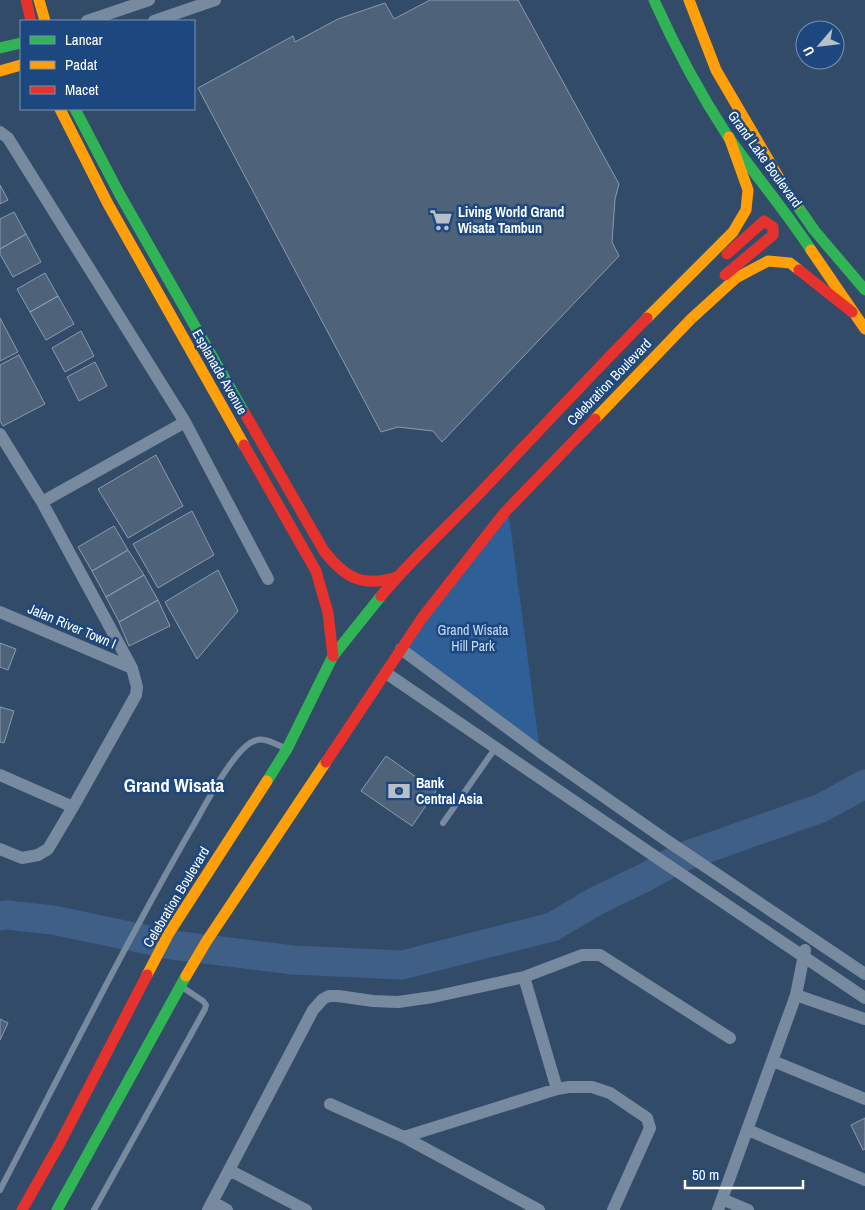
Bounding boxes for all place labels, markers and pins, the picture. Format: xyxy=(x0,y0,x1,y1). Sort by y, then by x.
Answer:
place label: Living World Grand Wisata Tambun xyxy=(458,203,564,237)
supermarket icon: Living World Grand Wisata Tambun xyxy=(428,207,454,233)
place label: Bank Central Asia xyxy=(416,774,483,808)
bank icon: Bank Central Asia xyxy=(386,778,412,804)

